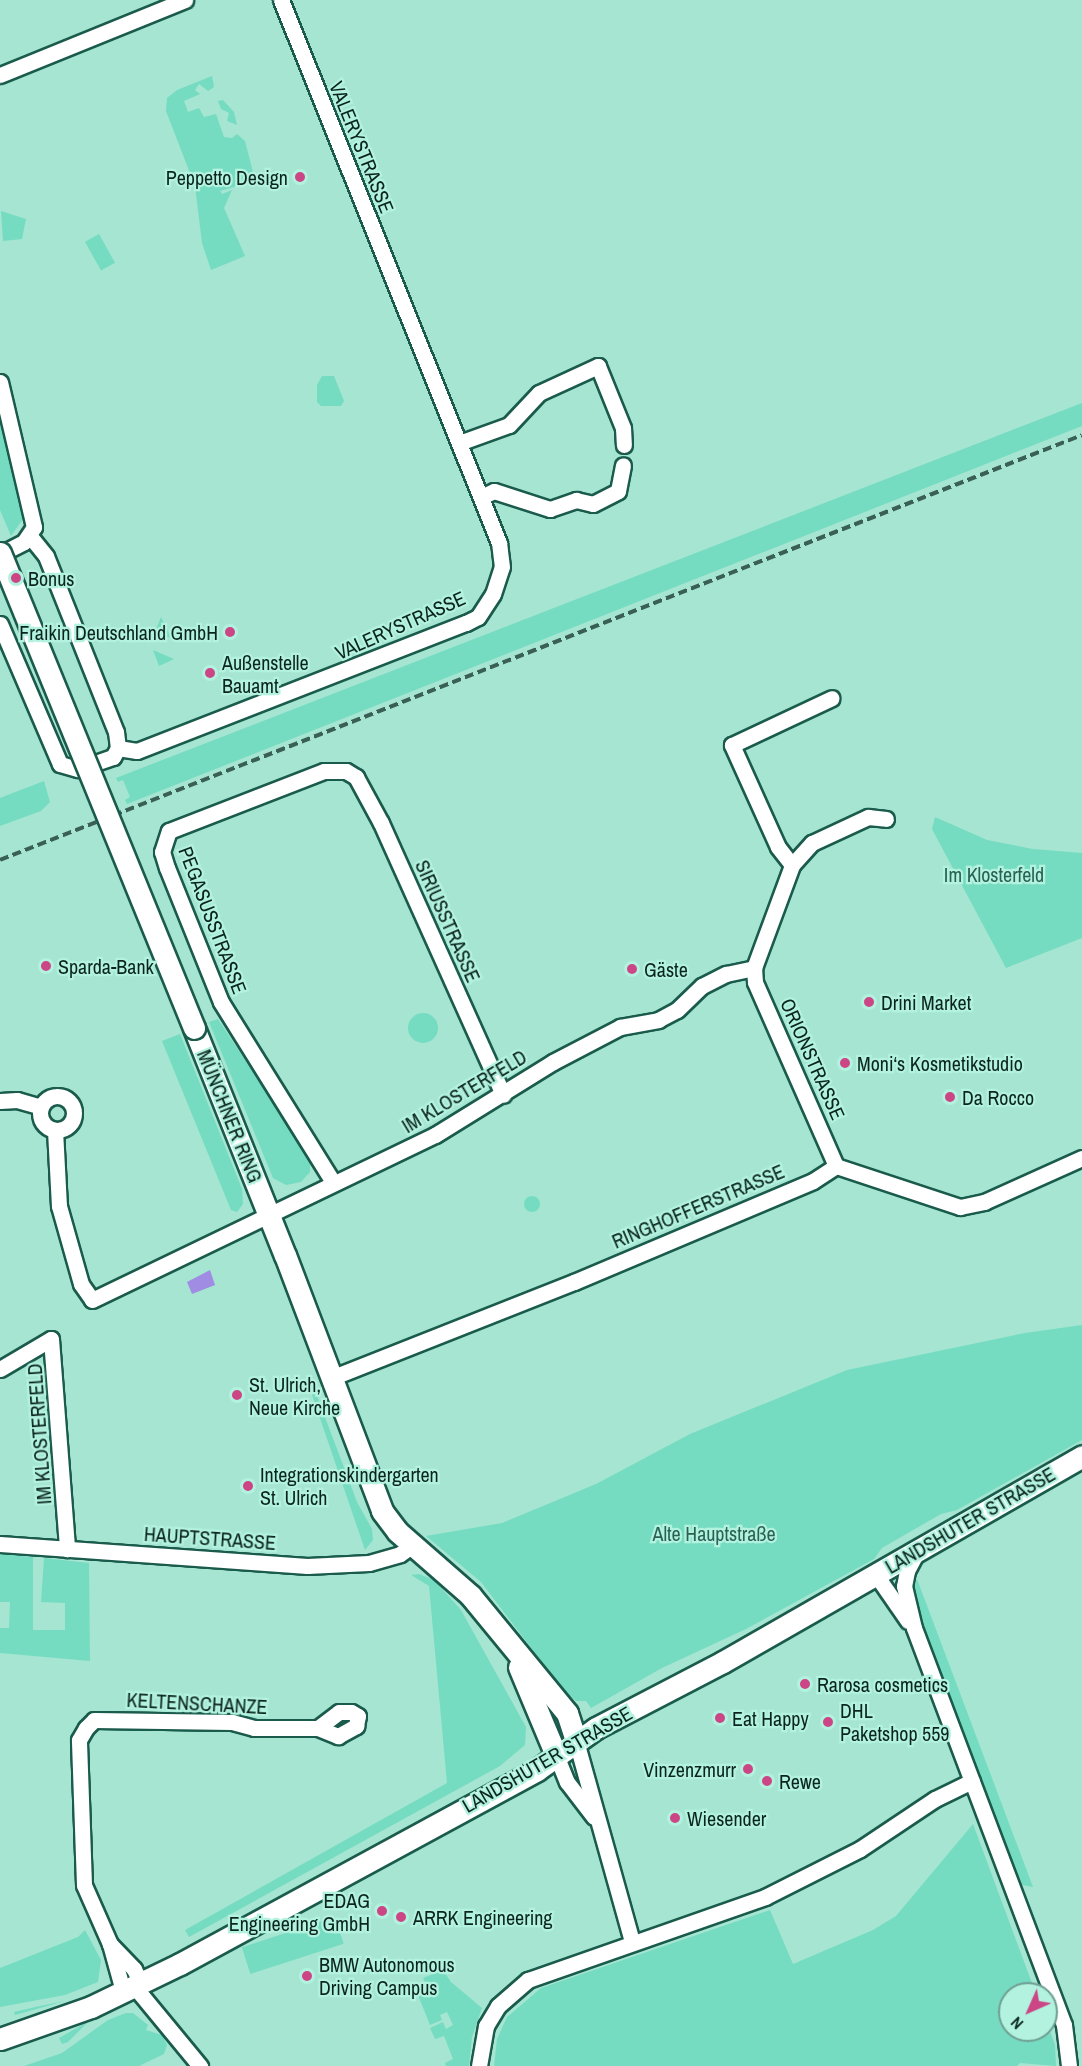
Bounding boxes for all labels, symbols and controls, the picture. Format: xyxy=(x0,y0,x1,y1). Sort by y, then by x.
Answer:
street label: VALERYSTRASSE xyxy=(325,78,399,216)
place label: Peppetto Design xyxy=(166,165,288,189)
marker: Peppetto Design xyxy=(293,170,307,184)
place label: Bonus xyxy=(28,566,74,590)
marker: Bonus xyxy=(9,571,23,585)
street label: VALERYSTRASSE xyxy=(331,586,469,664)
place label: Fraikin Deutschland GmbH xyxy=(19,620,218,644)
marker: Fraikin Deutschland GmbH xyxy=(223,625,237,639)
place label: Außenstelle Bauamt xyxy=(222,650,309,697)
marker: Außenstelle Bauamt xyxy=(203,666,217,680)
street label: PEGASUSSTRASSE xyxy=(174,843,252,997)
street label: SIRIUSSTRASSE xyxy=(410,856,486,986)
park label: Im Klosterfeld xyxy=(944,862,1044,886)
place label: Sparda-Bank xyxy=(58,954,154,978)
place label: Gäste xyxy=(644,957,688,981)
marker: Sparda-Bank xyxy=(39,959,53,973)
marker: Gäste xyxy=(625,962,639,976)
place label: Drini Market xyxy=(881,990,971,1014)
street label: ORIONSTRASSE xyxy=(776,995,850,1123)
marker: Drini Market xyxy=(862,995,876,1009)
street label: IM KLOSTERFELD xyxy=(397,1044,531,1138)
street label: MÜNCHNER RING xyxy=(192,1046,268,1186)
place label: Moni‘s Kosmetikstudio xyxy=(857,1051,1023,1075)
marker: Moni‘s Kosmetikstudio xyxy=(838,1056,852,1070)
place label: Da Rocco xyxy=(962,1085,1034,1109)
marker: Da Rocco xyxy=(943,1090,957,1104)
street label: RINGHOFFERSTRASSE xyxy=(608,1159,788,1253)
street label: IM KLOSTERFELD xyxy=(22,1363,56,1505)
place label: St. Ulrich, Neue Kirche xyxy=(249,1372,340,1419)
marker: St. Ulrich, Neue Kirche xyxy=(230,1388,244,1402)
place label: Integrationskindergarten St. Ulrich xyxy=(260,1462,439,1509)
street label: LANDSHUTER STRASSE xyxy=(881,1462,1059,1578)
marker: Integrationskindergarten St. Ulrich xyxy=(241,1479,255,1493)
street label: HAUPTSTRASSE xyxy=(143,1521,277,1555)
park label: Alte Hauptstraße xyxy=(652,1521,776,1545)
place label: Rarosa cosmetics xyxy=(817,1672,948,1696)
marker: Rarosa cosmetics xyxy=(798,1677,812,1691)
street label: KELTENSCHANZE xyxy=(126,1687,268,1719)
place label: DHL Paketshop 559 xyxy=(840,1698,949,1745)
street label: LANDSHUTER STRASSE xyxy=(458,1701,636,1817)
place label: Eat Happy xyxy=(732,1706,809,1730)
marker: Eat Happy xyxy=(713,1711,727,1725)
marker: DHL Paketshop 559 xyxy=(821,1715,835,1729)
place label: Vinzenzmurr xyxy=(643,1757,736,1781)
marker: Vinzenzmurr xyxy=(741,1762,755,1776)
place label: Rewe xyxy=(779,1769,821,1793)
marker: Rewe xyxy=(760,1774,774,1788)
place label: Wiesender xyxy=(687,1806,766,1830)
marker: Wiesender xyxy=(668,1811,682,1825)
place label: EDAG Engineering GmbH xyxy=(229,1888,370,1935)
marker: EDAG Engineering GmbH xyxy=(375,1904,389,1918)
place label: ARRK Engineering xyxy=(413,1905,552,1929)
marker: ARRK Engineering xyxy=(394,1910,408,1924)
place label: BMW Autonomous Driving Campus xyxy=(319,1952,456,1999)
marker: BMW Autonomous Driving Campus xyxy=(300,1969,314,1983)
north arrow xyxy=(998,1982,1058,2042)
text: N xyxy=(1006,2012,1028,2034)

